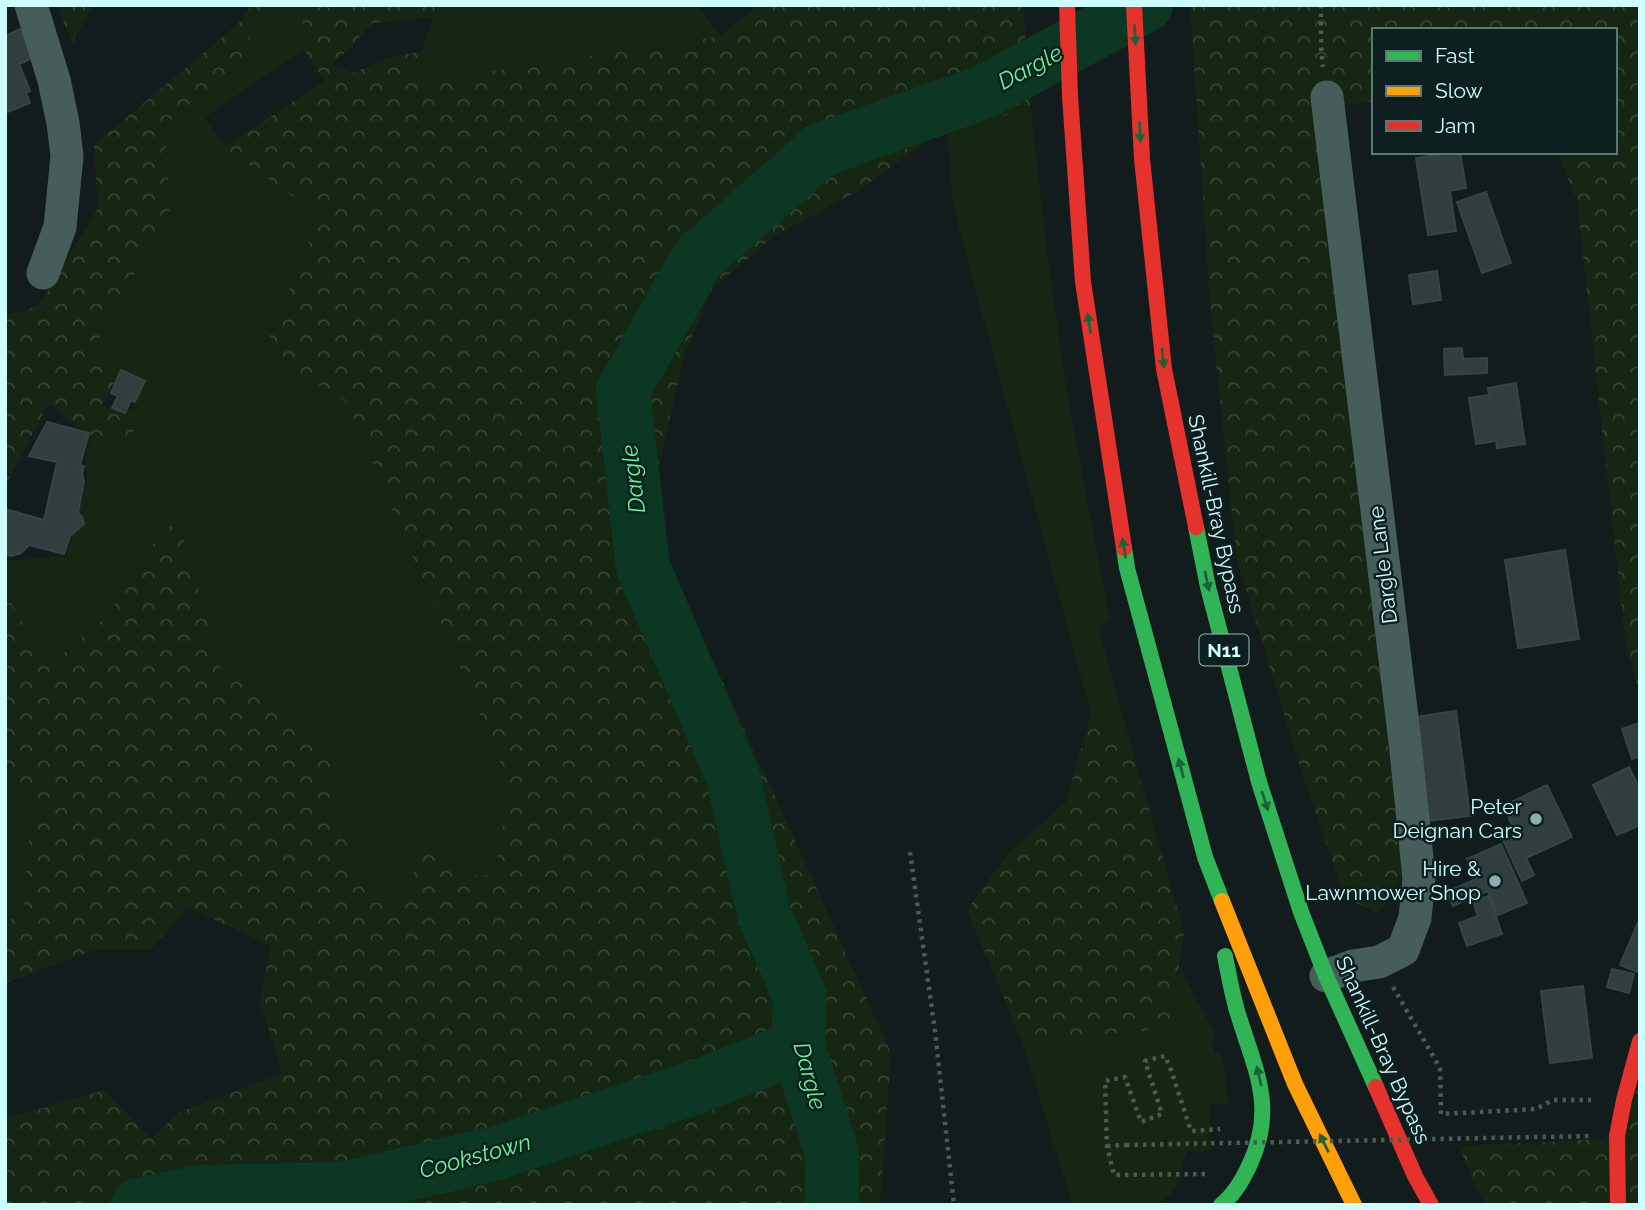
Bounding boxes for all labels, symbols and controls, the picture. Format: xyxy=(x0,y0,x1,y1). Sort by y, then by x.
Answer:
one-way arrow xyxy=(1130,24,1141,46)
legend xyxy=(1372,28,1617,154)
water label: Dargle xyxy=(993,38,1067,95)
text: Fast xyxy=(1435,43,1475,68)
text: Slow xyxy=(1435,78,1483,103)
text: Jam xyxy=(1435,113,1476,138)
one-way arrow xyxy=(1135,121,1146,143)
one-way arrow xyxy=(1083,312,1094,334)
one-way arrow xyxy=(1158,347,1169,369)
street label: Shankill-Bray Bypass xyxy=(1183,412,1250,616)
water label: Dargle xyxy=(615,443,650,515)
street label: Dargle Lane xyxy=(1363,505,1402,625)
one-way arrow xyxy=(1118,537,1129,559)
one-way arrow xyxy=(1202,570,1213,592)
road number: N11 xyxy=(1200,635,1248,666)
one-way arrow xyxy=(1175,757,1185,778)
one-way arrow xyxy=(1260,791,1271,812)
place label: Peter Deignan Cars xyxy=(1392,794,1523,843)
marker: Peter Deignan Cars xyxy=(1528,811,1544,827)
place label: Hire & Lawnmower Shop xyxy=(1305,856,1481,905)
marker: Hire & Lawnmower Shop xyxy=(1487,873,1503,889)
street label: Shankill-Bray Bypass xyxy=(1331,952,1436,1148)
water label: Dargle xyxy=(788,1039,832,1113)
one-way arrow xyxy=(1253,1065,1264,1087)
water label: Cookstown xyxy=(416,1128,534,1183)
one-way arrow xyxy=(1319,1133,1330,1153)

